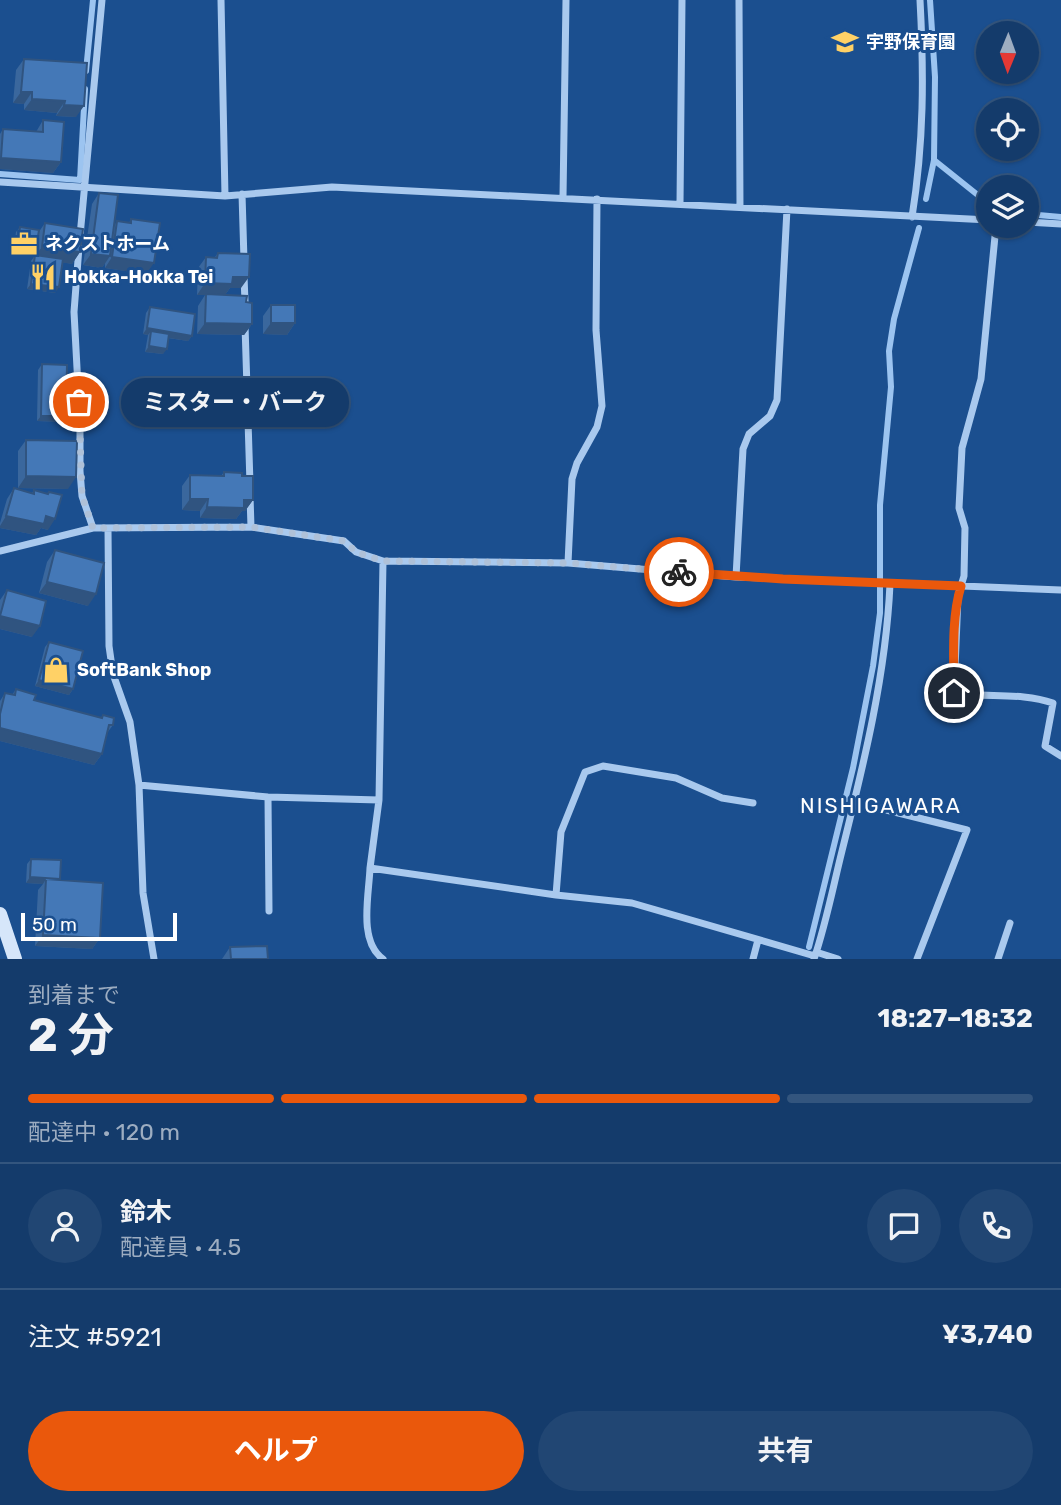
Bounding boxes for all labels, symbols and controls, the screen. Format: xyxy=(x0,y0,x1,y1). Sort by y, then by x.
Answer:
north arrow xyxy=(976,21,1040,84)
map controls xyxy=(976,21,1039,238)
school or university icon: 宇野保育園 xyxy=(830,27,860,57)
place label: 宇野保育園 xyxy=(866,31,956,53)
button: locate xyxy=(976,98,1039,161)
button: layers xyxy=(976,175,1039,238)
office icon: ネクストホーム xyxy=(9,229,39,259)
place label: ネクストホーム xyxy=(45,233,170,255)
restaurant icon: Hokka-Hokka Tei xyxy=(28,262,58,292)
place label: Hokka-Hokka Tei xyxy=(64,266,213,288)
pin xyxy=(49,372,109,432)
callout: ミスター・バーク xyxy=(121,378,348,426)
icon: bag xyxy=(60,383,98,421)
text: ミスター・バーク xyxy=(143,388,327,416)
courier xyxy=(644,537,714,607)
icon: bike xyxy=(660,553,698,591)
shop icon: SoftBank Shop xyxy=(41,655,71,685)
place label: SoftBank Shop xyxy=(77,659,211,681)
pin xyxy=(924,663,984,723)
icon: home xyxy=(935,674,973,712)
district label: NISHIGAWARA xyxy=(800,793,962,818)
scale bar xyxy=(21,910,177,942)
text: 50 m xyxy=(32,913,77,936)
text: 到着まで xyxy=(28,981,120,1009)
text: 18:27–18:32 xyxy=(878,1003,1033,1034)
text: 2 分 xyxy=(28,1008,114,1063)
text: 配達中 · 120 m xyxy=(28,1118,180,1146)
button: person xyxy=(28,1189,102,1263)
button: chat xyxy=(867,1189,941,1263)
button: phone xyxy=(959,1189,1033,1263)
text: 鈴木 xyxy=(120,1197,172,1228)
text: 配達員 · 4.5 xyxy=(120,1233,241,1261)
text: ¥3,740 xyxy=(942,1319,1033,1350)
text: 注文 #5921 xyxy=(28,1322,162,1353)
button: ヘルプ xyxy=(28,1411,524,1491)
button: 共有 xyxy=(538,1411,1033,1491)

